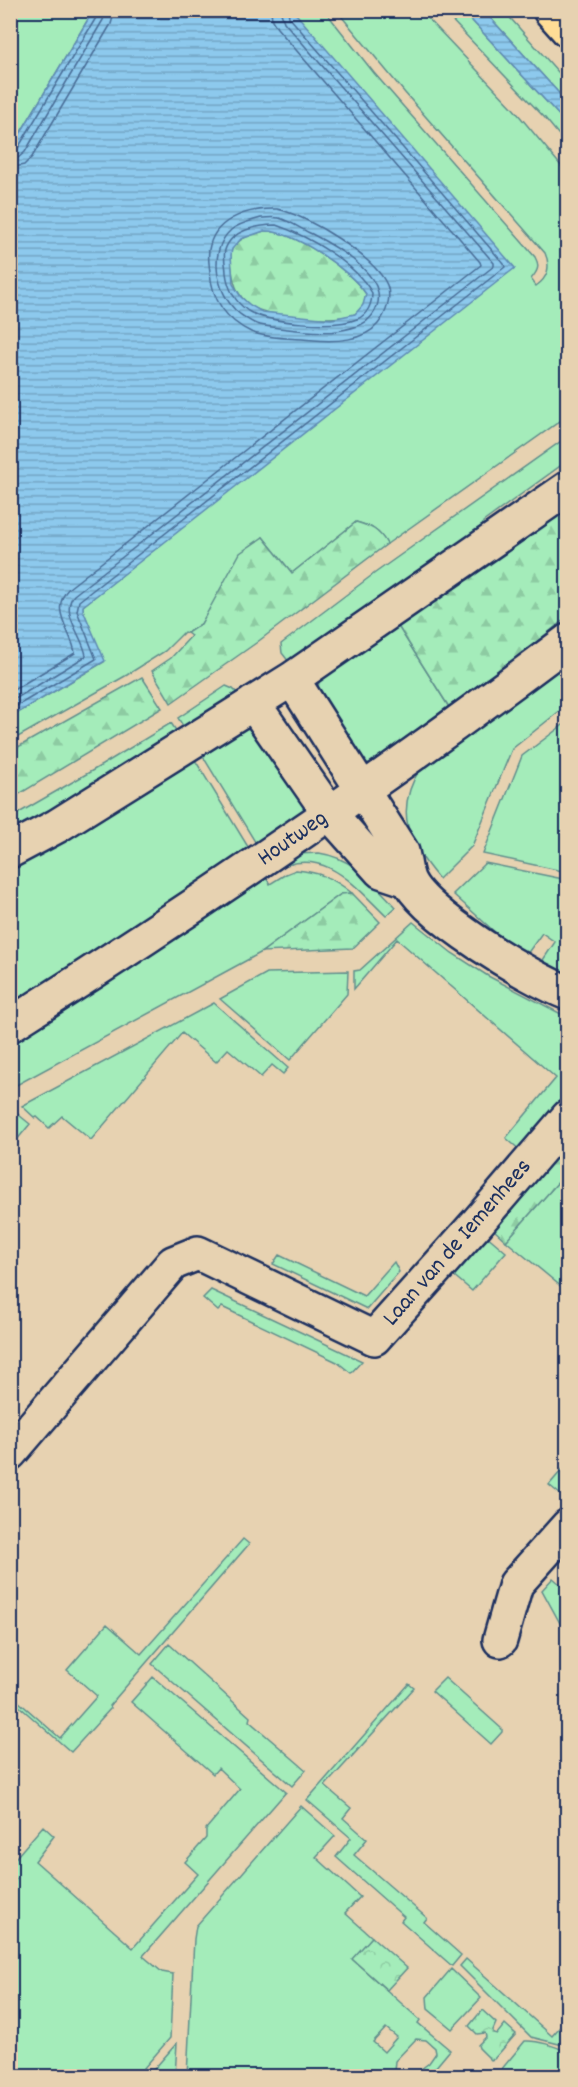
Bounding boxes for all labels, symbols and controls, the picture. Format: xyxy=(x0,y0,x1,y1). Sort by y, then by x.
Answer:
street label: Houtweg xyxy=(251,803,335,875)
street label: Laan van de Iemenhees xyxy=(375,1152,541,1334)

